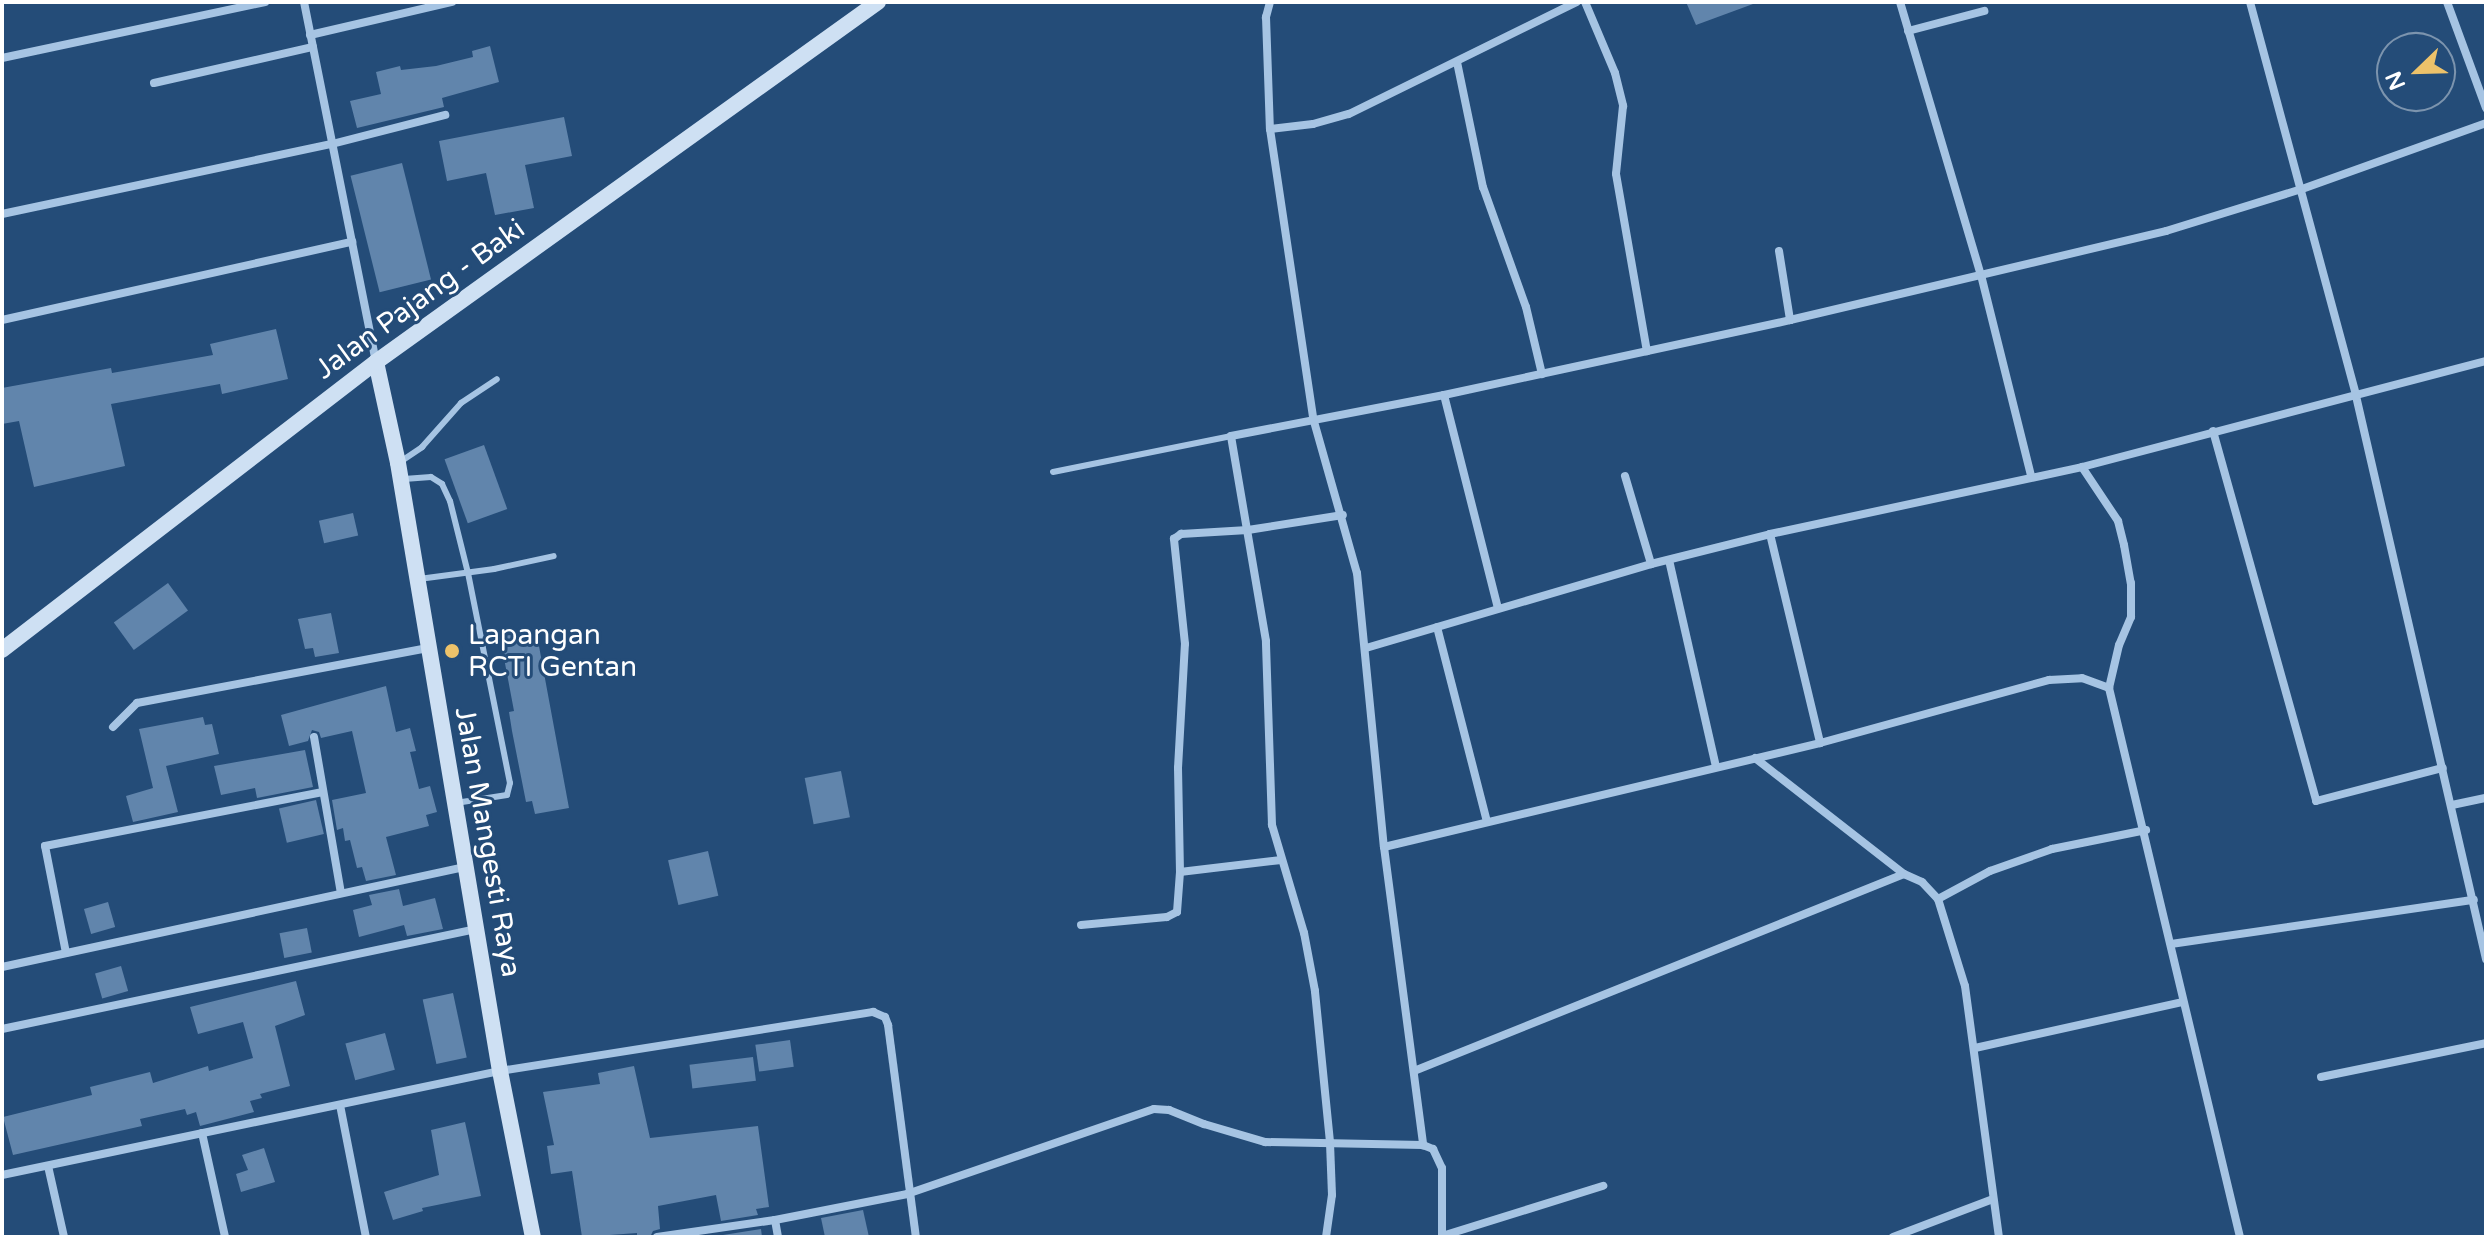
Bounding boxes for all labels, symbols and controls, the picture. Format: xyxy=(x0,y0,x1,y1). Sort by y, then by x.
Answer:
north arrow xyxy=(2376,32,2456,112)
text: N xyxy=(2380,67,2411,94)
street label: Jalan Pajang - Baki xyxy=(309,212,531,386)
place label: Lapangan RCTI Gentan xyxy=(468,618,637,684)
marker: Lapangan RCTI Gentan xyxy=(443,642,461,660)
street label: Jalan Mangesti Raya xyxy=(448,704,528,980)

